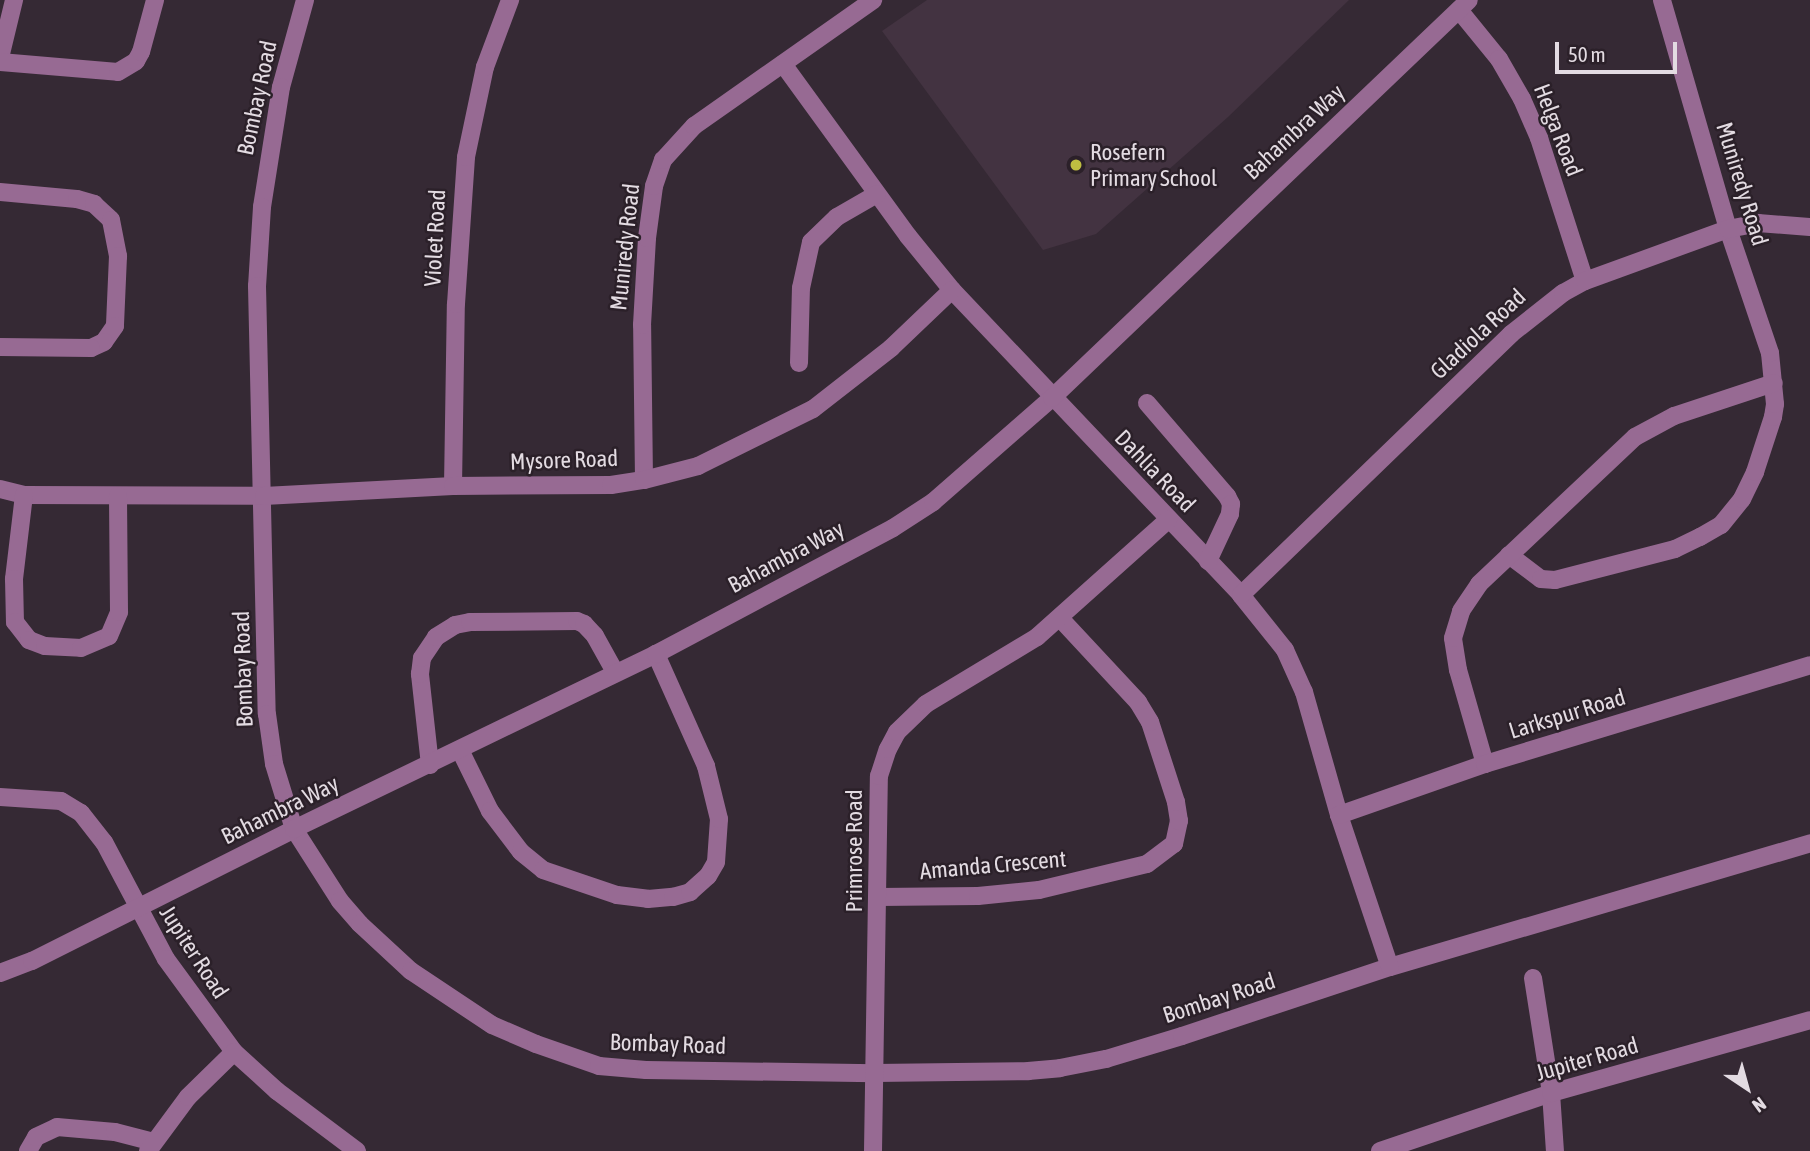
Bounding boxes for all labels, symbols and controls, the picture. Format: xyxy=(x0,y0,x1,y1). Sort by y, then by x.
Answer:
scale bar xyxy=(1558,28,1680,72)
street label: Bombay Road xyxy=(231,38,283,158)
text: 50 m xyxy=(1568,42,1606,66)
street label: Bahambra Way xyxy=(1238,79,1350,185)
street label: Helga Road xyxy=(1528,80,1588,180)
street label: Muniredy Road xyxy=(1710,119,1774,249)
place label: Rosefern Primary School xyxy=(1090,138,1217,192)
marker: Rosefern Primary School xyxy=(1068,157,1084,173)
street label: Muniredy Road xyxy=(605,182,645,312)
street label: Violet Road xyxy=(419,189,451,287)
street label: Gladiola Road xyxy=(1425,283,1531,385)
street label: Dahlia Road xyxy=(1109,424,1201,518)
street label: Mysore Road xyxy=(510,444,618,476)
street label: Bahambra Way xyxy=(723,515,849,599)
street label: Bombay Road xyxy=(227,610,259,728)
street label: Larkspur Road xyxy=(1505,683,1629,745)
street label: Bahambra Way xyxy=(217,770,343,850)
street label: Primrose Road xyxy=(840,789,868,913)
street label: Amanda Crescent xyxy=(919,845,1067,885)
street label: Jupiter Road xyxy=(154,900,234,1004)
street label: Bombay Road xyxy=(1159,967,1279,1029)
street label: Bombay Road xyxy=(609,1028,727,1060)
street label: Jupiter Road xyxy=(1533,1031,1641,1087)
north arrow xyxy=(1712,1053,1782,1123)
text: N xyxy=(1748,1093,1770,1117)

